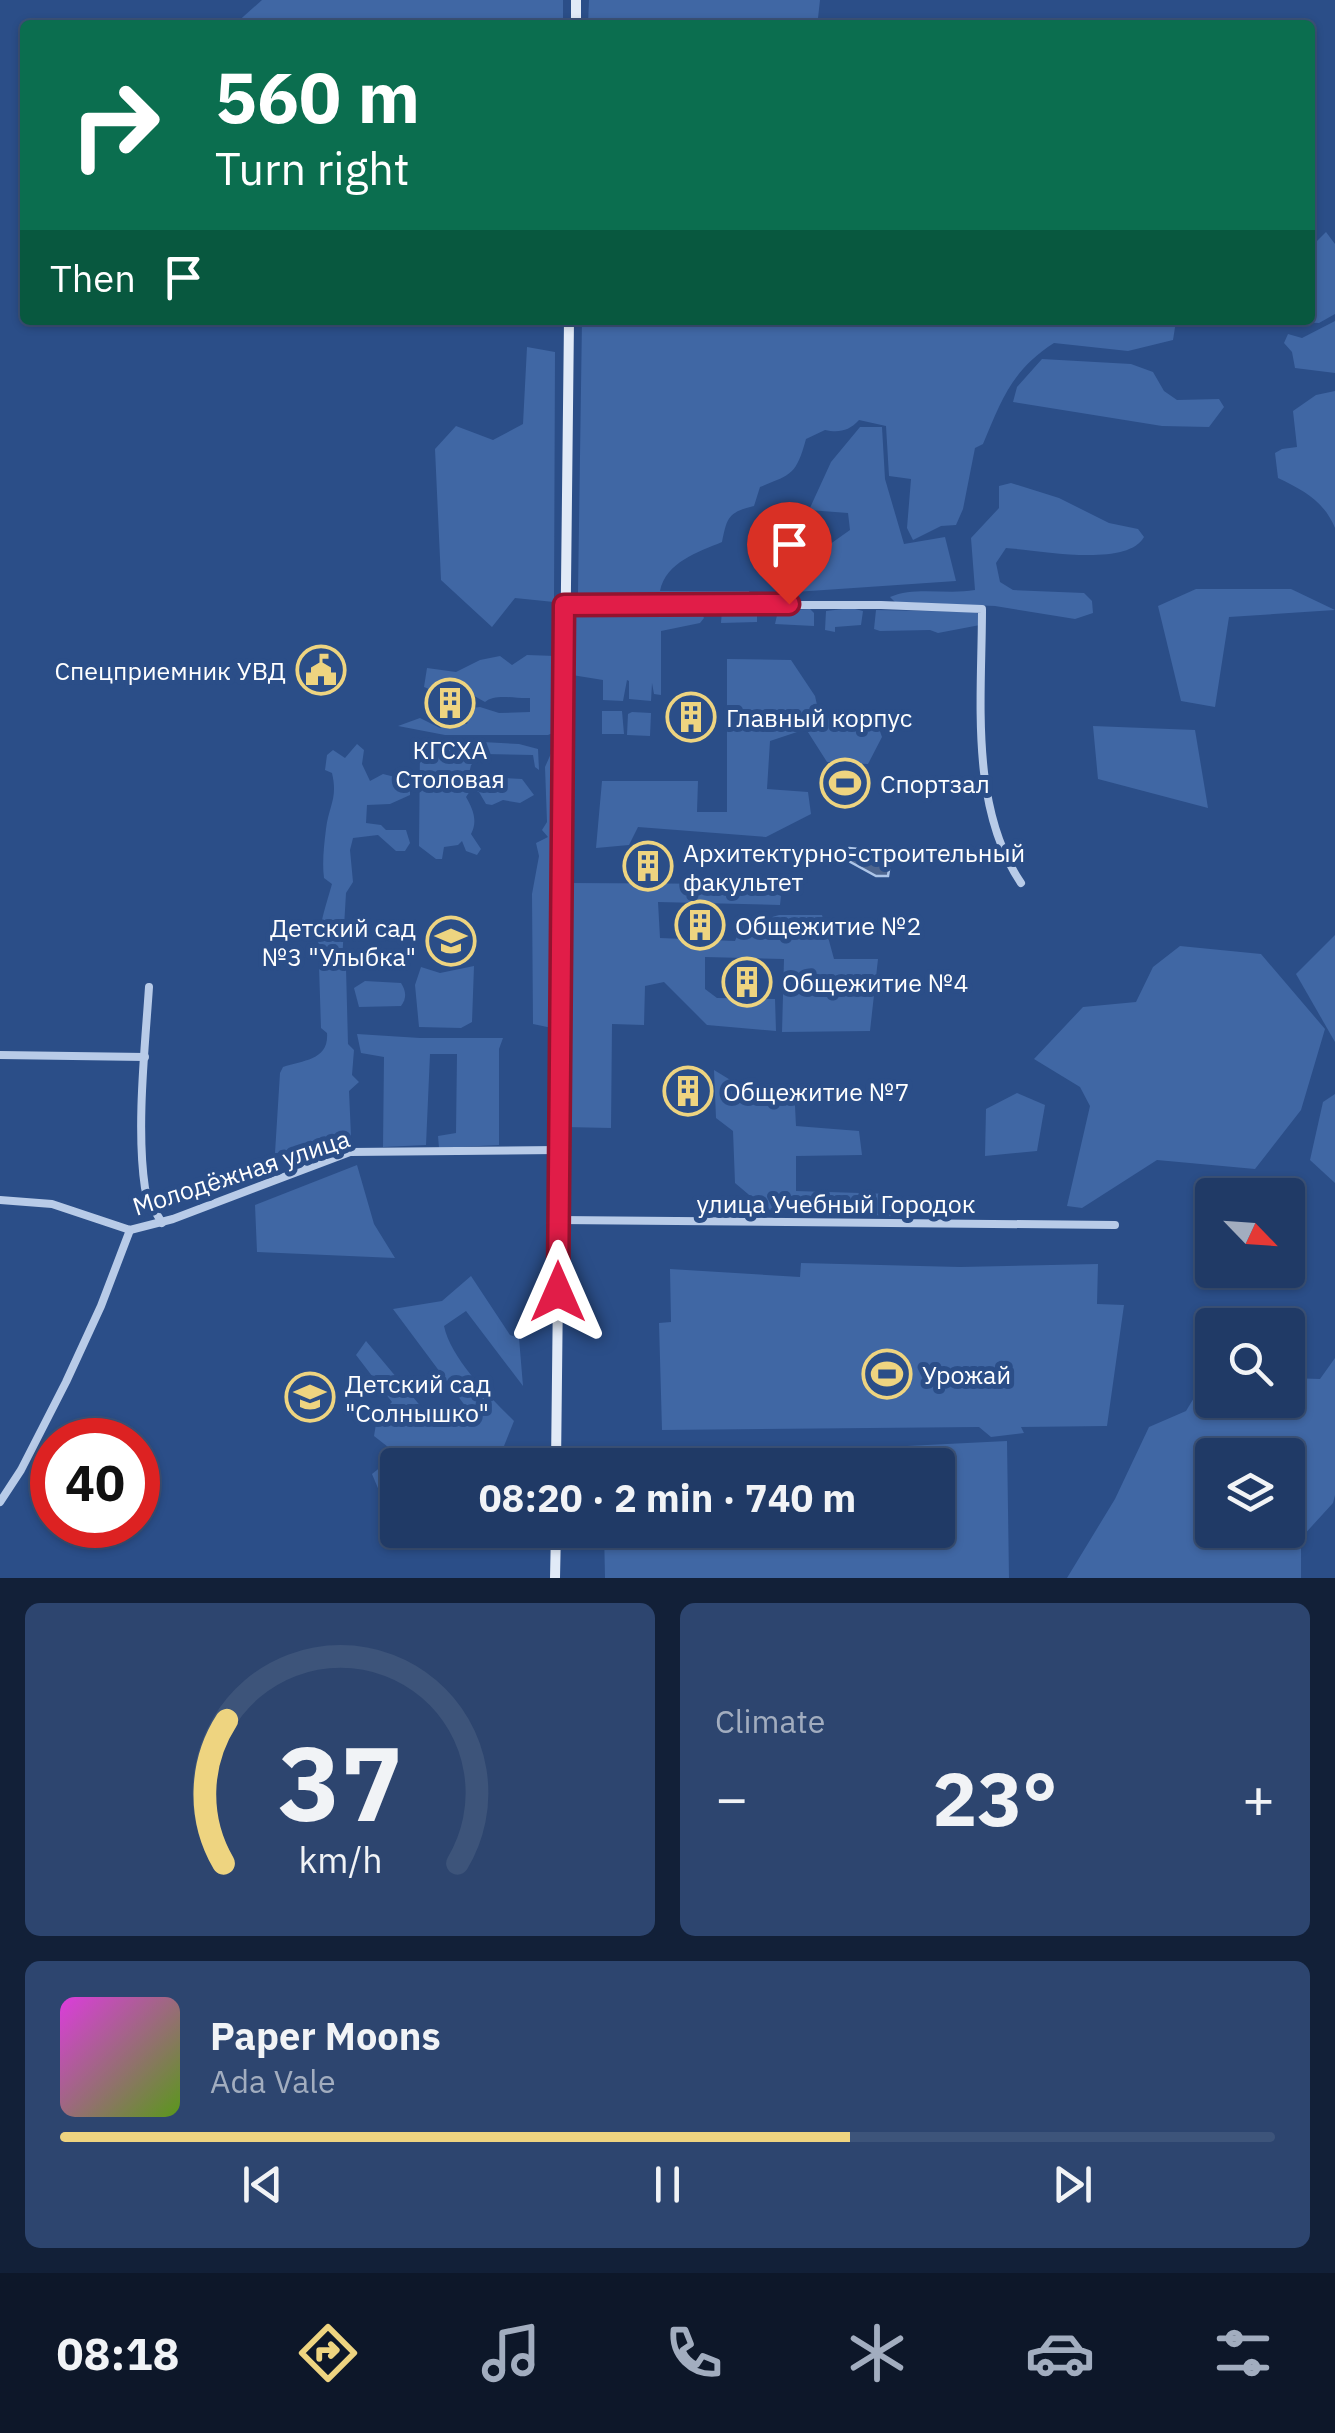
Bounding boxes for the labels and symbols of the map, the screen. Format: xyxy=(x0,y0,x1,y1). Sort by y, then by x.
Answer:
pin xyxy=(747,502,832,605)
public building icon: Спецприемник УВД xyxy=(295,644,347,696)
place label: Спецприемник УВД xyxy=(54,654,286,687)
building icon: КГСХА Столовая xyxy=(424,677,476,729)
building icon: Главный корпус xyxy=(665,691,717,743)
place label: Главный корпус xyxy=(726,701,912,734)
place label: КГСХА Столовая xyxy=(395,733,505,795)
sports icon: Спортзал xyxy=(819,757,871,809)
place label: Спортзал xyxy=(880,767,990,800)
place label: Архитектурно-строительный факультет xyxy=(683,836,1025,898)
building icon: Архитектурно-строительный факультет xyxy=(622,840,674,892)
building icon: Общежитие №2 xyxy=(674,899,726,951)
place label: Общежитие №2 xyxy=(735,909,922,942)
place label: Детский сад №3 "Улыбка" xyxy=(262,911,416,973)
school or university icon: Детский сад №3 "Улыбка" xyxy=(425,915,477,967)
building icon: Общежитие №4 xyxy=(721,956,773,1008)
place label: Общежитие №4 xyxy=(782,966,969,999)
building icon: Общежитие №7 xyxy=(662,1065,714,1117)
place label: Общежитие №7 xyxy=(723,1075,910,1108)
street label: Молодёжная улица xyxy=(128,1121,354,1223)
north arrow xyxy=(1195,1178,1305,1288)
street label: улица Учебный Городок xyxy=(696,1187,976,1220)
position arrow xyxy=(506,1240,610,1344)
sports icon: Урожай xyxy=(861,1348,913,1400)
place label: Урожай xyxy=(922,1358,1011,1391)
place label: Детский сад "Солнышко" xyxy=(345,1367,491,1429)
school or university icon: Детский сад "Солнышко" xyxy=(284,1371,336,1423)
speed limit sign: 40 xyxy=(30,1418,160,1548)

